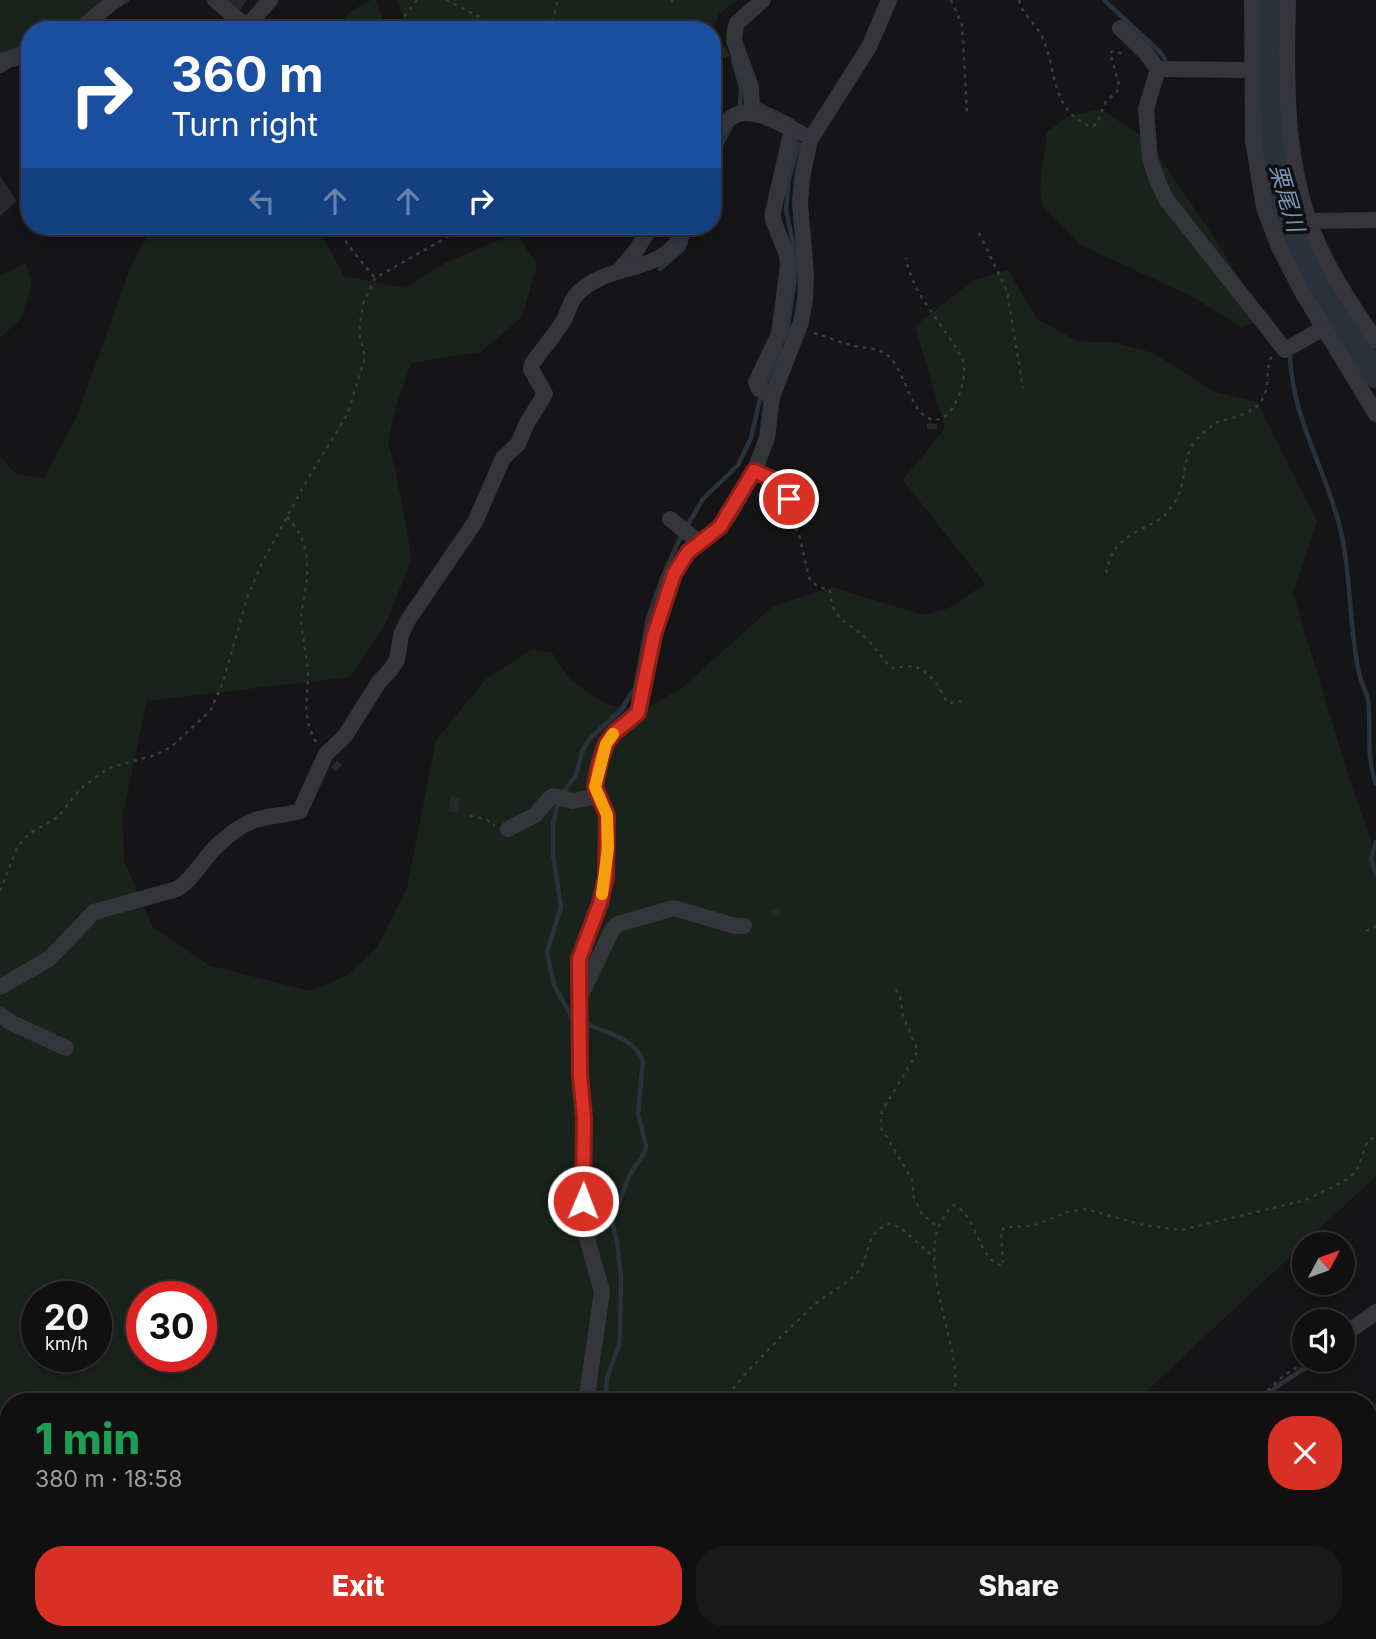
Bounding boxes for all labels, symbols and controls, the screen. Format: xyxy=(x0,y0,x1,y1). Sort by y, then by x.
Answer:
text: 360 m xyxy=(171,45,324,104)
icon: right xyxy=(56,49,147,140)
text: Turn right xyxy=(171,105,318,144)
water label: 栗尾川 xyxy=(1264,161,1311,238)
icon: left xyxy=(243,182,281,220)
icon: ahead xyxy=(316,182,354,220)
icon: ahead xyxy=(389,182,427,220)
icon: right xyxy=(462,182,500,220)
pin xyxy=(759,469,819,529)
icon: arrive xyxy=(770,480,808,518)
position arrow xyxy=(546,1164,620,1238)
north arrow xyxy=(1292,1232,1354,1295)
map controls xyxy=(1292,1232,1355,1372)
speed limit sign: 30 xyxy=(126,1281,217,1372)
text: 20 xyxy=(44,1296,89,1338)
button: sound xyxy=(1292,1309,1355,1372)
text: km/h xyxy=(45,1333,88,1354)
text: 1 min xyxy=(35,1413,140,1464)
button: close xyxy=(1268,1416,1342,1490)
text: 380 m · 18:58 xyxy=(35,1465,183,1493)
button: Exit xyxy=(35,1546,682,1626)
button: Share xyxy=(696,1546,1342,1626)

